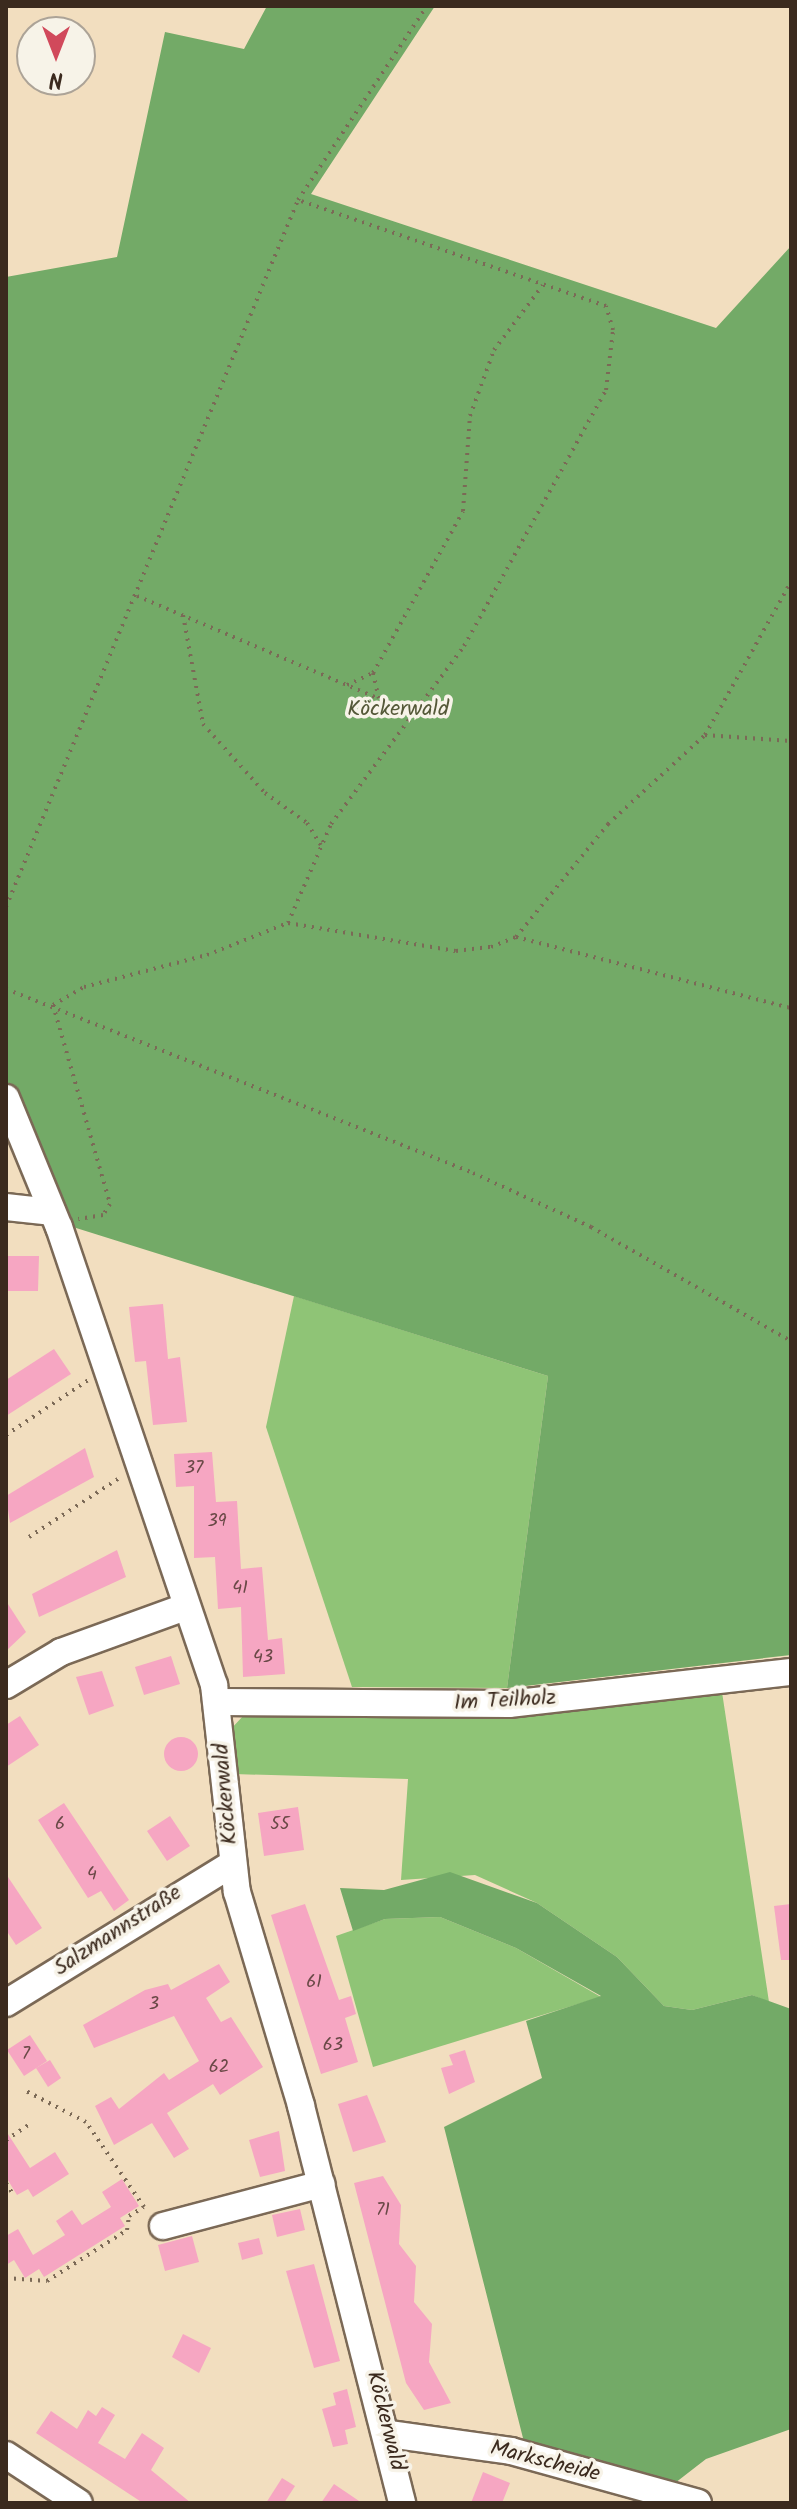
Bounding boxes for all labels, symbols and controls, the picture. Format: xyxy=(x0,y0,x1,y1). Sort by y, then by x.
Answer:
north arrow xyxy=(16,16,96,96)
text: N xyxy=(49,61,63,96)
park label: Köckerwald xyxy=(347,697,449,723)
house number: 37 xyxy=(185,1458,203,1480)
house number: 39 xyxy=(207,1511,227,1533)
house number: 41 xyxy=(232,1578,248,1600)
house number: 43 xyxy=(253,1647,273,1669)
street label: Im Teilholz xyxy=(453,1685,557,1717)
street label: Köckerwald xyxy=(208,1742,244,1846)
house number: 6 xyxy=(55,1814,65,1836)
house number: 55 xyxy=(270,1814,290,1836)
house number: 4 xyxy=(87,1864,97,1886)
street label: Salzmannstraße xyxy=(49,1880,187,1982)
house number: 61 xyxy=(306,1972,322,1994)
house number: 3 xyxy=(149,1994,159,2016)
house number: 63 xyxy=(323,2035,343,2057)
house number: 7 xyxy=(22,2044,30,2066)
house number: 62 xyxy=(209,2057,229,2079)
house number: 71 xyxy=(376,2200,390,2222)
street label: Köckerwald xyxy=(360,2368,410,2474)
street label: Markscheide xyxy=(487,2436,603,2488)

